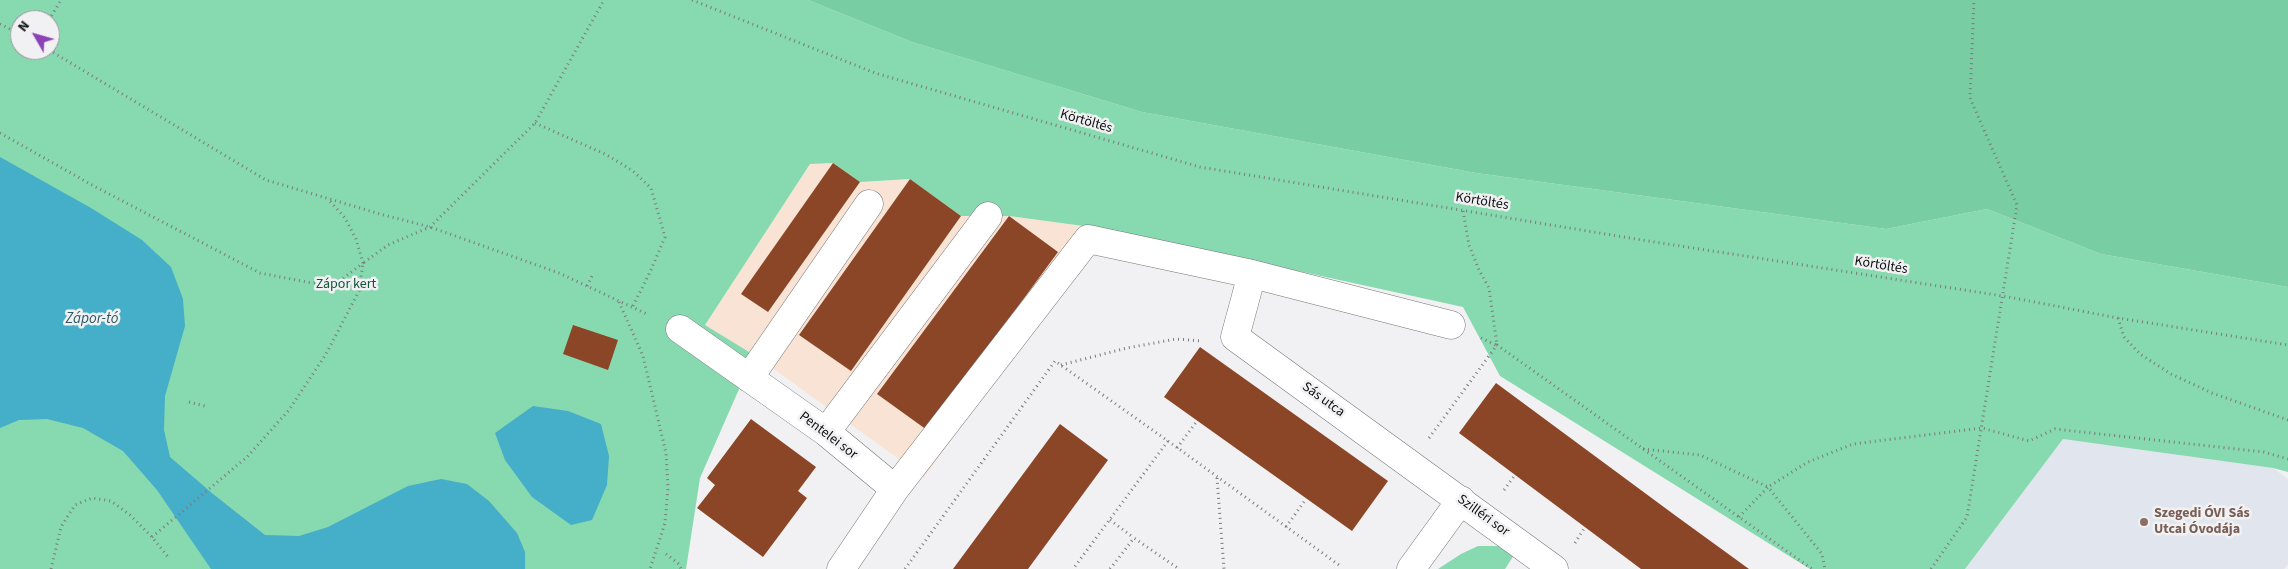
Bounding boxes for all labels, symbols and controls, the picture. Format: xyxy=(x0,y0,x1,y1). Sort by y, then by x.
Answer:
north arrow xyxy=(10,10,60,60)
text: N xyxy=(13,17,35,36)
street label: Körtöltés xyxy=(1058,107,1114,137)
street label: Körtöltés xyxy=(1454,190,1510,214)
street label: Körtöltés xyxy=(1853,254,1909,278)
park label: Zápor kert xyxy=(316,277,376,293)
water label: Zápor-tó xyxy=(66,311,118,329)
street label: Sás utca xyxy=(1298,379,1348,421)
street label: Pentelei sor xyxy=(795,409,861,463)
street label: Szilléri sor xyxy=(1454,491,1512,541)
place label: Szegedi ÓVI Sás Utcai Óvodája xyxy=(2154,506,2250,538)
marker: Szegedi ÓVI Sás Utcai Óvodája xyxy=(2138,516,2150,528)

